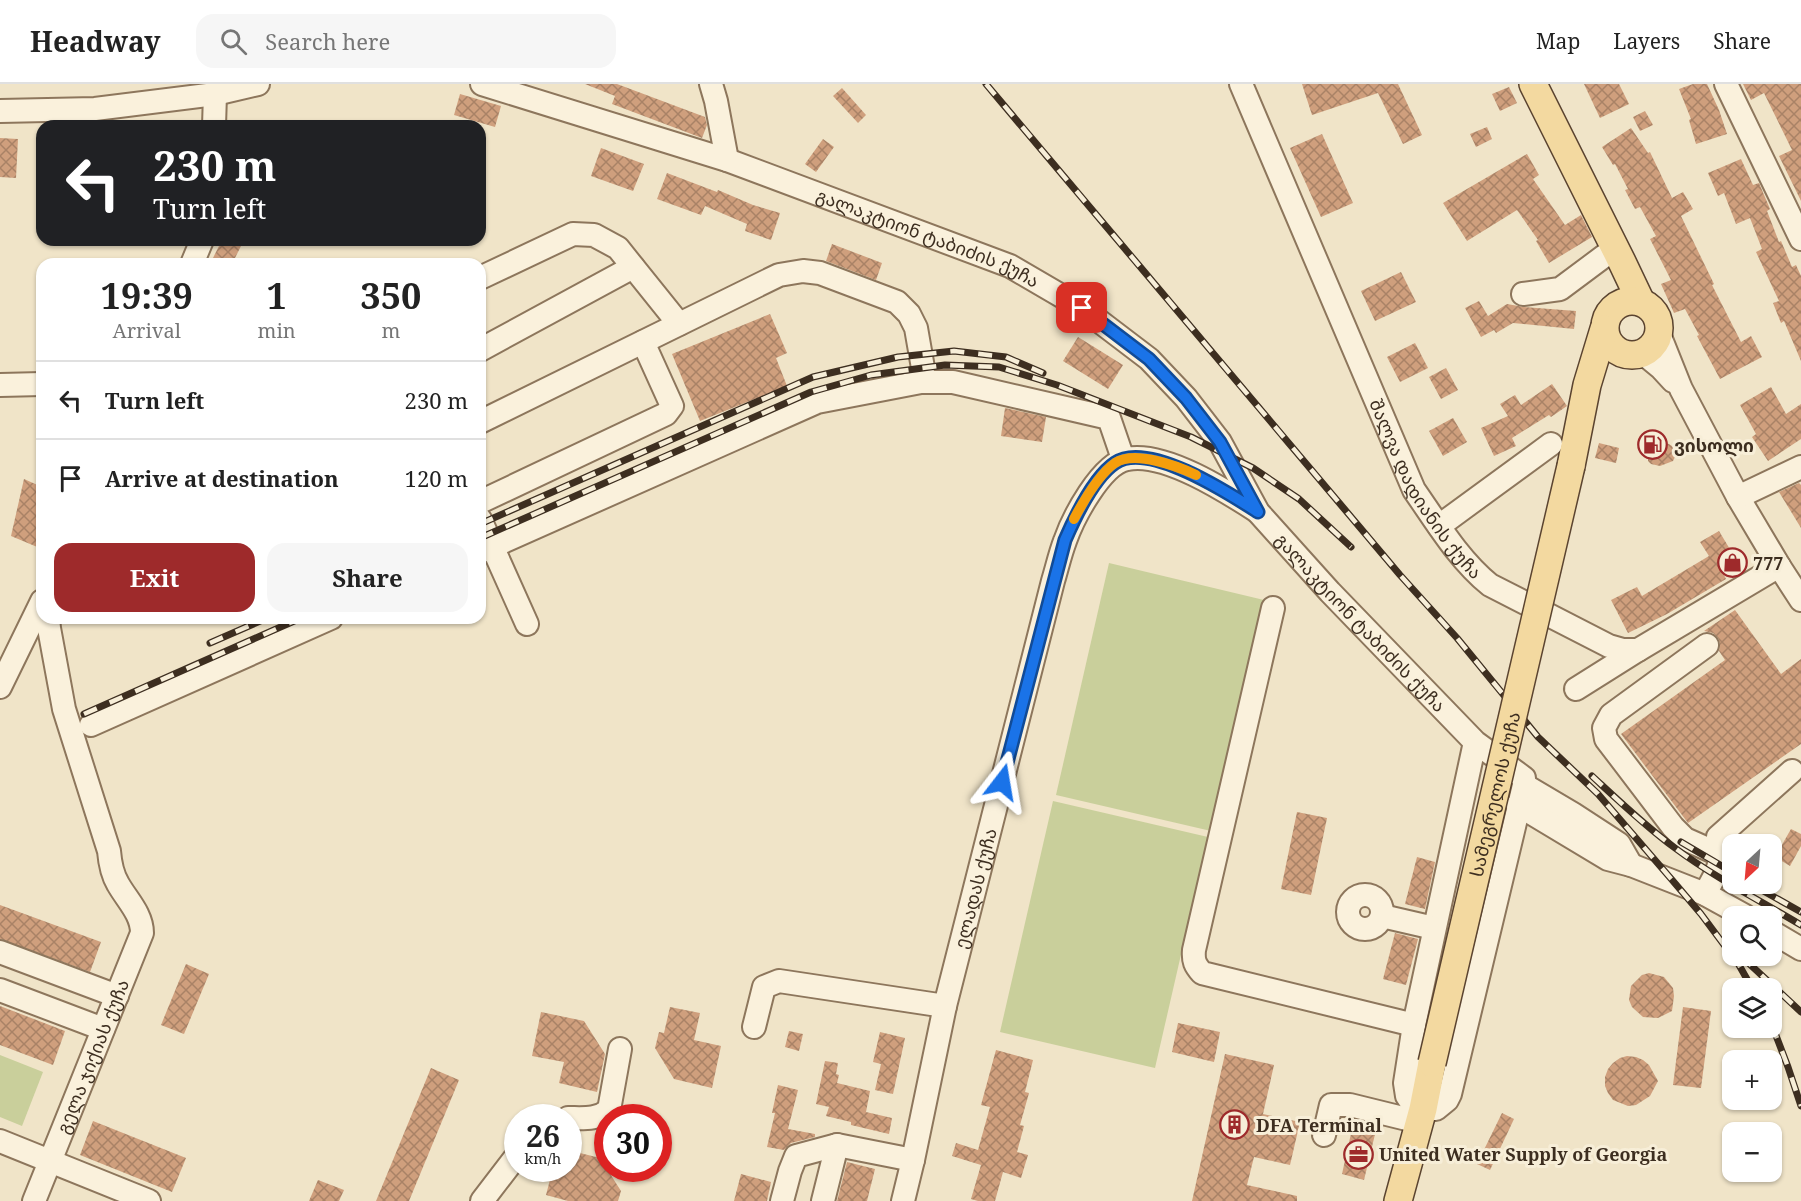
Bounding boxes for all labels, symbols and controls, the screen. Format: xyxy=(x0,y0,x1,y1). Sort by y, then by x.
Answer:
search box xyxy=(196,14,616,68)
text: Headway xyxy=(30,22,160,60)
icon: search xyxy=(217,25,250,58)
text: Search here xyxy=(265,26,390,56)
text: Map xyxy=(1536,27,1580,55)
text: Layers xyxy=(1613,27,1680,55)
text: Share xyxy=(1713,27,1771,55)
text: 230 m xyxy=(153,136,277,193)
icon: left xyxy=(54,144,132,222)
street label: გალაკტიონ ტაბიძის ქუჩა xyxy=(813,183,1044,293)
text: Turn left xyxy=(153,190,266,227)
text: 19:39 xyxy=(101,271,193,320)
text: 1 xyxy=(266,271,287,320)
text: 350 xyxy=(360,271,421,320)
pin xyxy=(1056,282,1107,333)
icon: arrive xyxy=(1065,291,1098,324)
text: Arrival xyxy=(113,317,181,344)
text: min xyxy=(258,317,296,344)
text: m xyxy=(381,317,400,344)
icon: left xyxy=(54,384,87,417)
text: Turn left xyxy=(105,385,204,415)
text: 230 m xyxy=(405,385,468,415)
street label: შალვა დადიანის ქუჩა xyxy=(1364,395,1488,584)
fuel station icon: ვისოლი xyxy=(1637,429,1669,461)
place label: ვისოლი xyxy=(1674,433,1754,457)
icon: arrive xyxy=(54,462,87,495)
text: Arrive at destination xyxy=(105,463,339,493)
text: 120 m xyxy=(405,463,468,493)
street label: გალაკტიონ ტაბიძის ქუჩა xyxy=(1270,528,1451,717)
button: Exit xyxy=(54,543,255,612)
button: Share xyxy=(267,543,468,612)
shop icon: 777 xyxy=(1716,547,1748,579)
place label: 777 xyxy=(1753,551,1784,575)
street label: სამეგრელოს ქუჩა xyxy=(1464,709,1525,879)
position arrow xyxy=(970,750,1034,814)
street label: ელადას ქუჩა xyxy=(948,825,1002,951)
north arrow xyxy=(1722,834,1782,894)
map controls xyxy=(1722,834,1782,1182)
button: search xyxy=(1722,906,1782,966)
street label: გელა ჯიქიას ქუჩა xyxy=(50,976,134,1137)
button: layers xyxy=(1722,978,1782,1038)
button: + xyxy=(1722,1050,1782,1110)
speed limit sign: 30 xyxy=(594,1104,672,1182)
building icon: DFA Terminal xyxy=(1219,1109,1251,1141)
place label: DFA Terminal xyxy=(1256,1113,1383,1137)
text: 26 xyxy=(526,1115,560,1156)
button: − xyxy=(1722,1122,1782,1182)
office icon: United Water Supply of Georgia xyxy=(1342,1138,1374,1170)
place label: United Water Supply of Georgia xyxy=(1379,1142,1667,1166)
text: km/h xyxy=(525,1148,561,1168)

